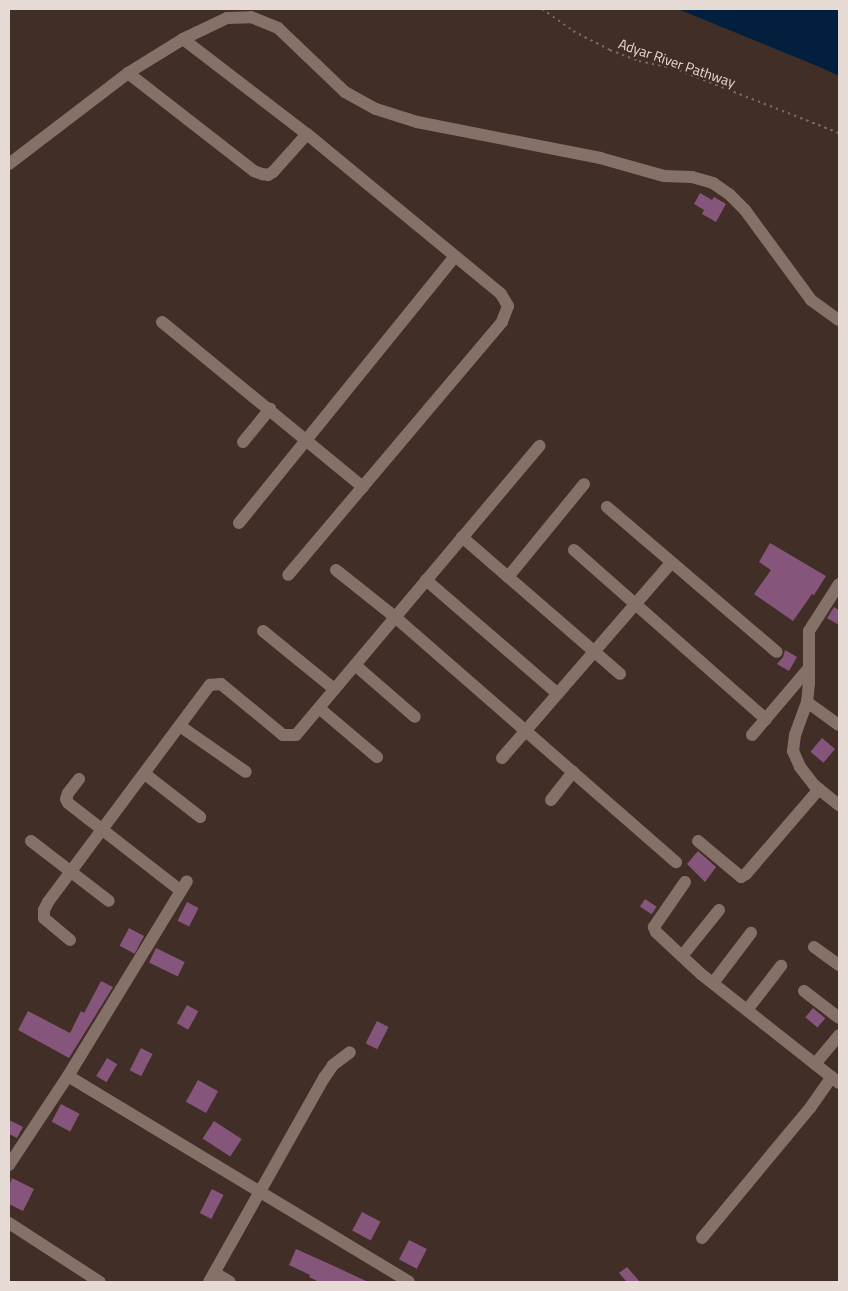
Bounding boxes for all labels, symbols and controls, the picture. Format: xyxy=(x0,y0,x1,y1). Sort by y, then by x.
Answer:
street label: Adyar River Pathway xyxy=(616,35,738,91)

